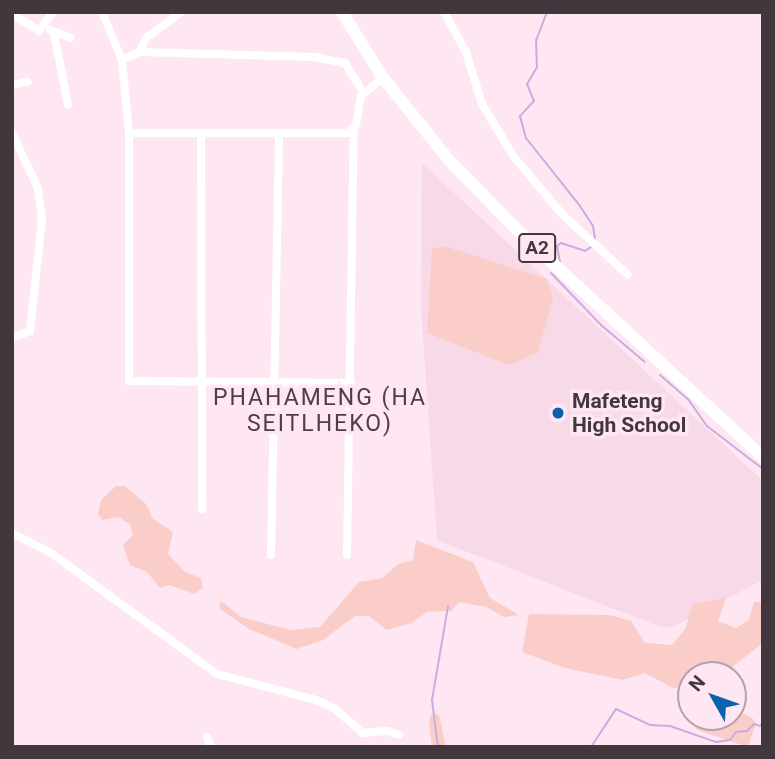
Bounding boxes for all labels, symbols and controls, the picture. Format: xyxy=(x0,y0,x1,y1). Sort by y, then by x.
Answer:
road number: A2 xyxy=(518,232,556,264)
district label: PHAHAMENG (HA SEITLHEKO) xyxy=(215,384,425,438)
place label: Mafeteng High School xyxy=(572,388,686,438)
marker: Mafeteng High School xyxy=(550,405,566,421)
north arrow xyxy=(677,661,747,731)
text: N xyxy=(684,671,710,696)

